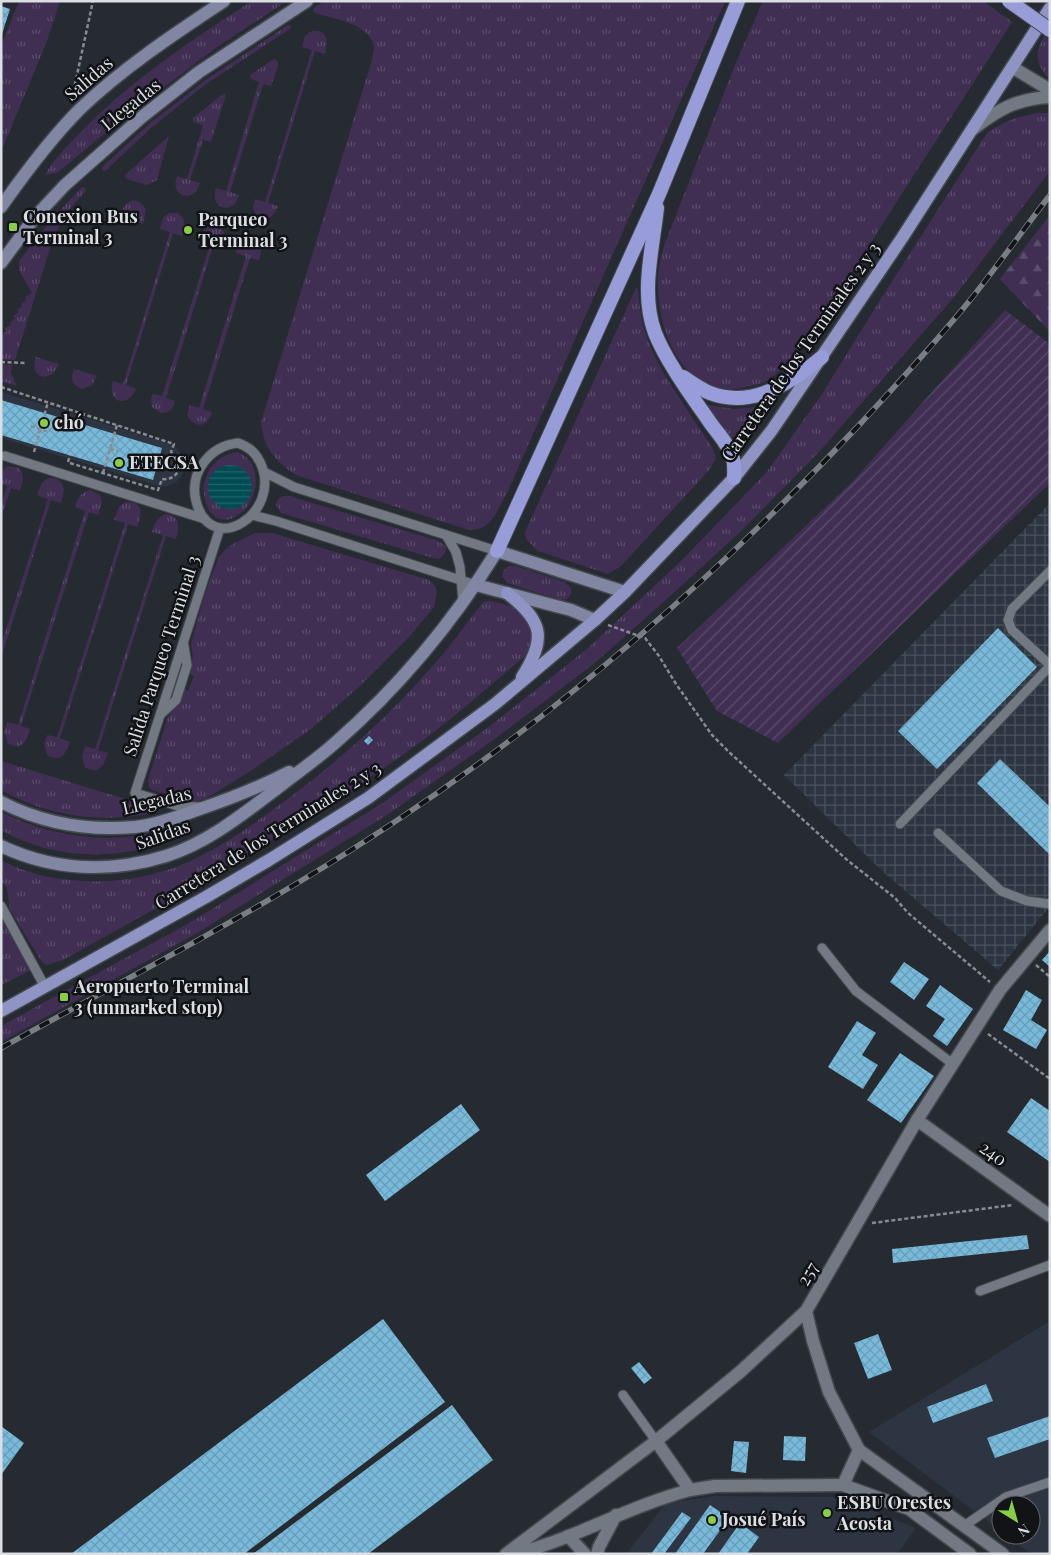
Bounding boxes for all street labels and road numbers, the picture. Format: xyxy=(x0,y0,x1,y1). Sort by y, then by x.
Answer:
street label: Salidas xyxy=(59,51,118,106)
street label: Llegadas xyxy=(95,73,165,136)
street label: Carretera de los Terminales 2 y 3 xyxy=(715,237,885,466)
street label: Salida Parqueo Terminal 3 xyxy=(117,552,205,759)
street label: Carretera de los Terminales 2 y 3 xyxy=(150,755,385,915)
street label: Llegadas xyxy=(120,780,194,820)
street label: Salidas xyxy=(132,813,193,855)
street label: 240 xyxy=(975,1135,1012,1171)
street label: 257 xyxy=(791,1257,824,1290)

